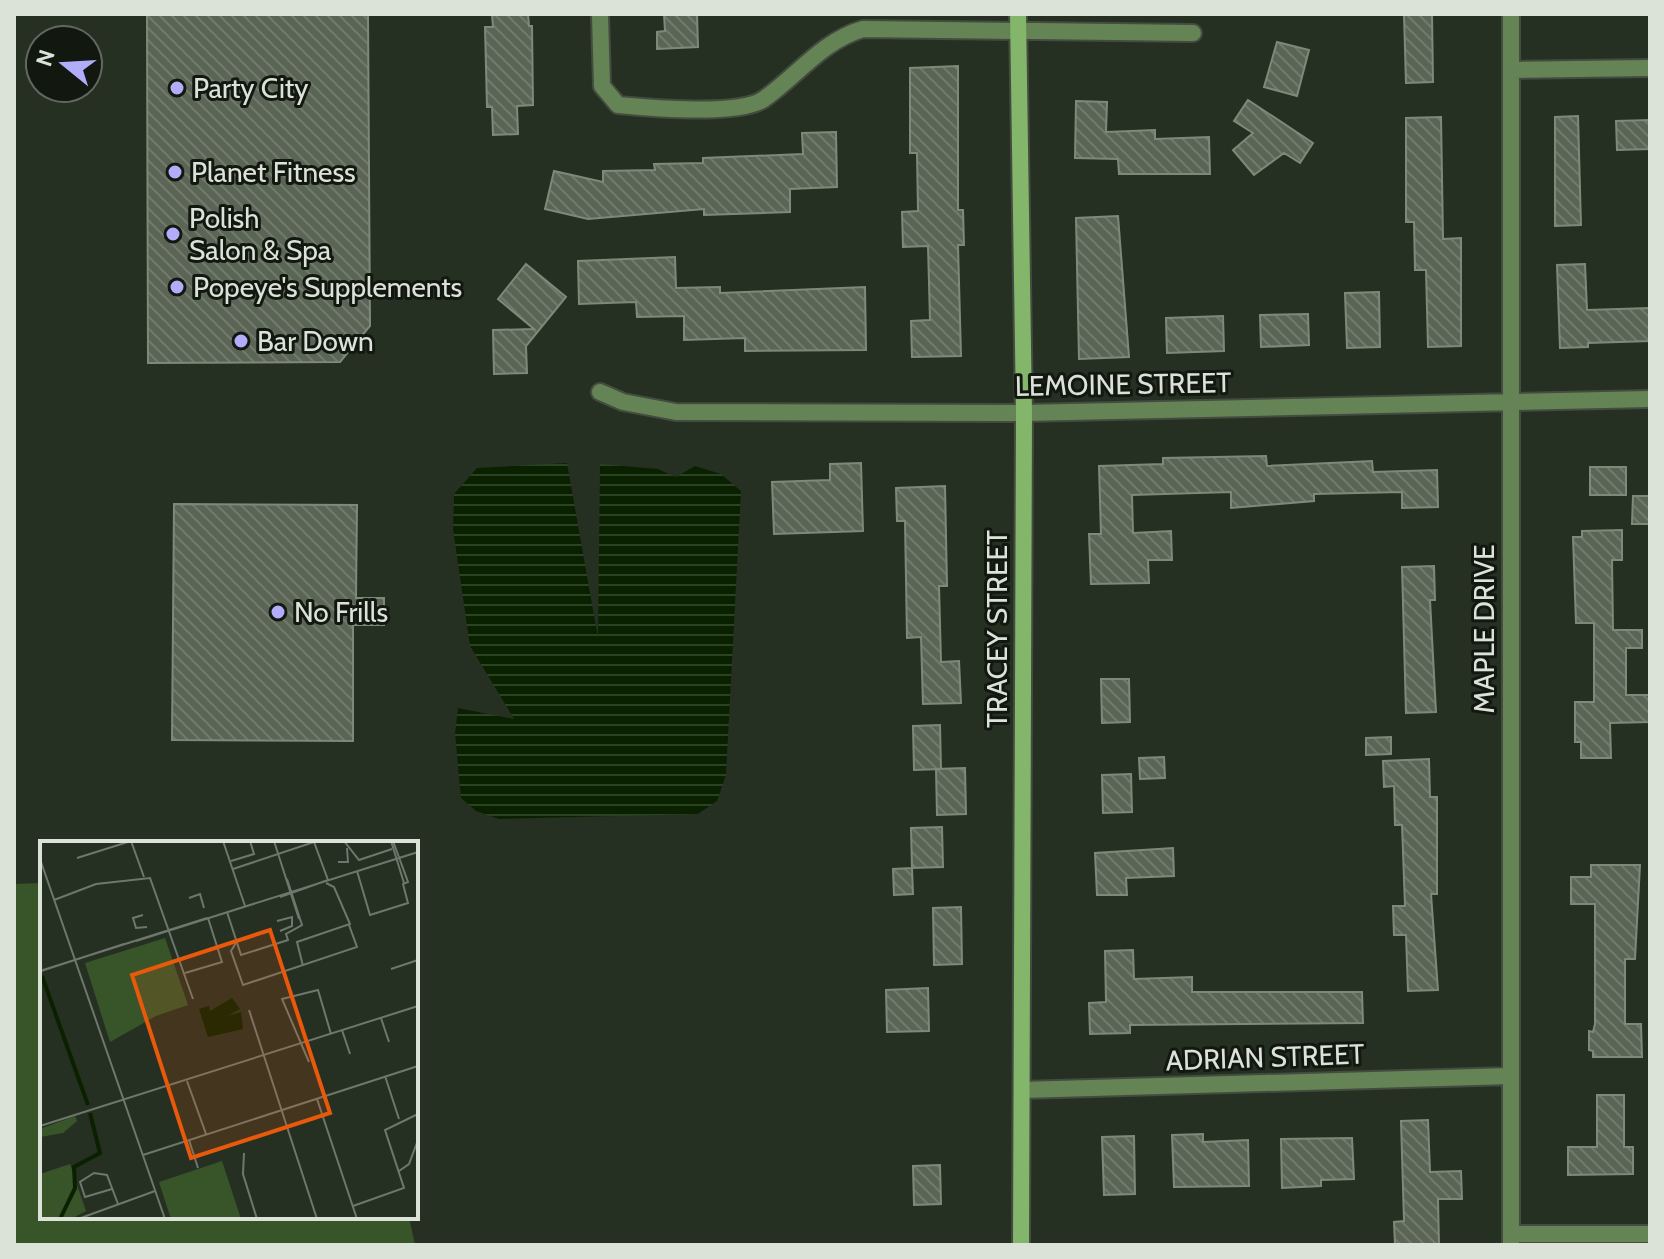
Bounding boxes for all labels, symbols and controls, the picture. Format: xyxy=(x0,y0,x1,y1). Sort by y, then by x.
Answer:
north arrow xyxy=(24,24,104,104)
text: N xyxy=(30,46,61,70)
place label: Party City xyxy=(193,71,308,105)
marker: Party City xyxy=(168,79,186,97)
place label: Planet Fitness xyxy=(191,155,356,189)
marker: Planet Fitness xyxy=(166,163,184,181)
place label: Polish Salon & Spa xyxy=(189,201,332,267)
marker: Polish Salon & Spa xyxy=(164,225,182,243)
place label: Popeye's Supplements xyxy=(193,270,462,304)
marker: Popeye's Supplements xyxy=(168,278,186,296)
place label: Bar Down xyxy=(257,324,374,358)
marker: Bar Down xyxy=(232,332,250,350)
street label: LEMOINE STREET xyxy=(1014,365,1232,403)
street label: TRACEY STREET xyxy=(980,530,1014,728)
street label: MAPLE DRIVE xyxy=(1467,545,1501,713)
place label: No Frills xyxy=(294,595,388,629)
marker: No Frills xyxy=(269,603,287,621)
inset map xyxy=(40,841,418,1219)
street label: ADRIAN STREET xyxy=(1165,1037,1365,1077)

